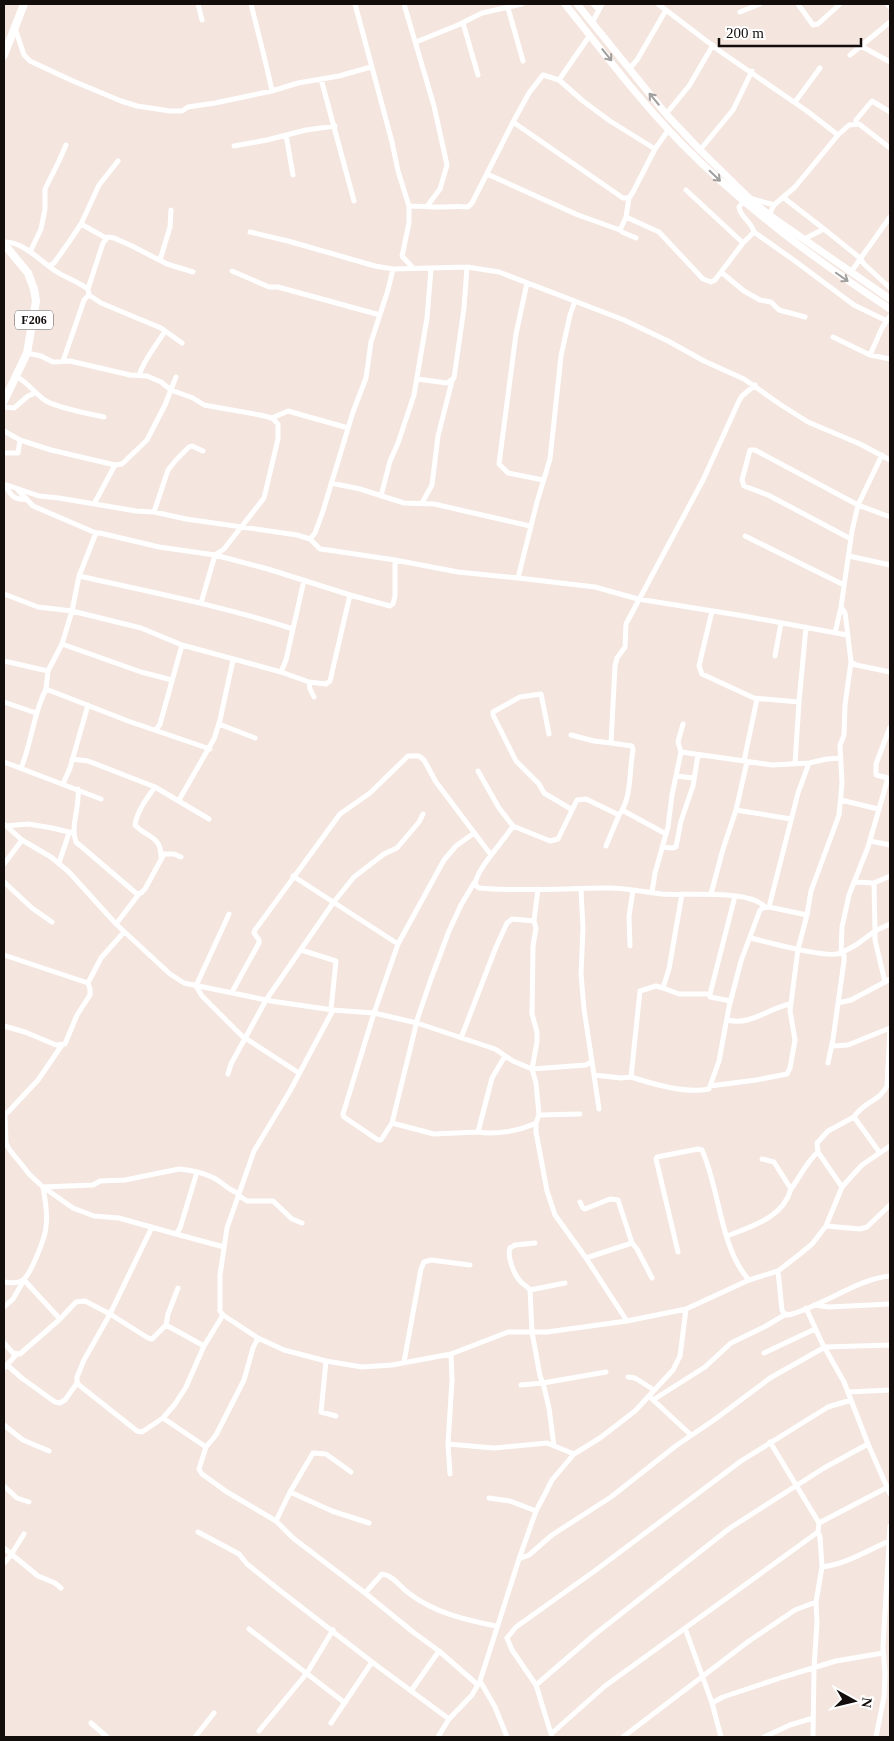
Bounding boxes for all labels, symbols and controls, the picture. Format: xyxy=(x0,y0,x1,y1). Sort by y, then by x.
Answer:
scale bar xyxy=(719,15,862,47)
text: 200 m xyxy=(726,25,764,41)
one-way arrow xyxy=(601,49,612,62)
one-way arrow xyxy=(648,93,659,106)
one-way arrow xyxy=(709,170,722,182)
one-way arrow xyxy=(835,272,849,282)
road number: F206 xyxy=(15,310,53,330)
north arrow xyxy=(829,1676,879,1726)
text: N xyxy=(858,1697,875,1709)

